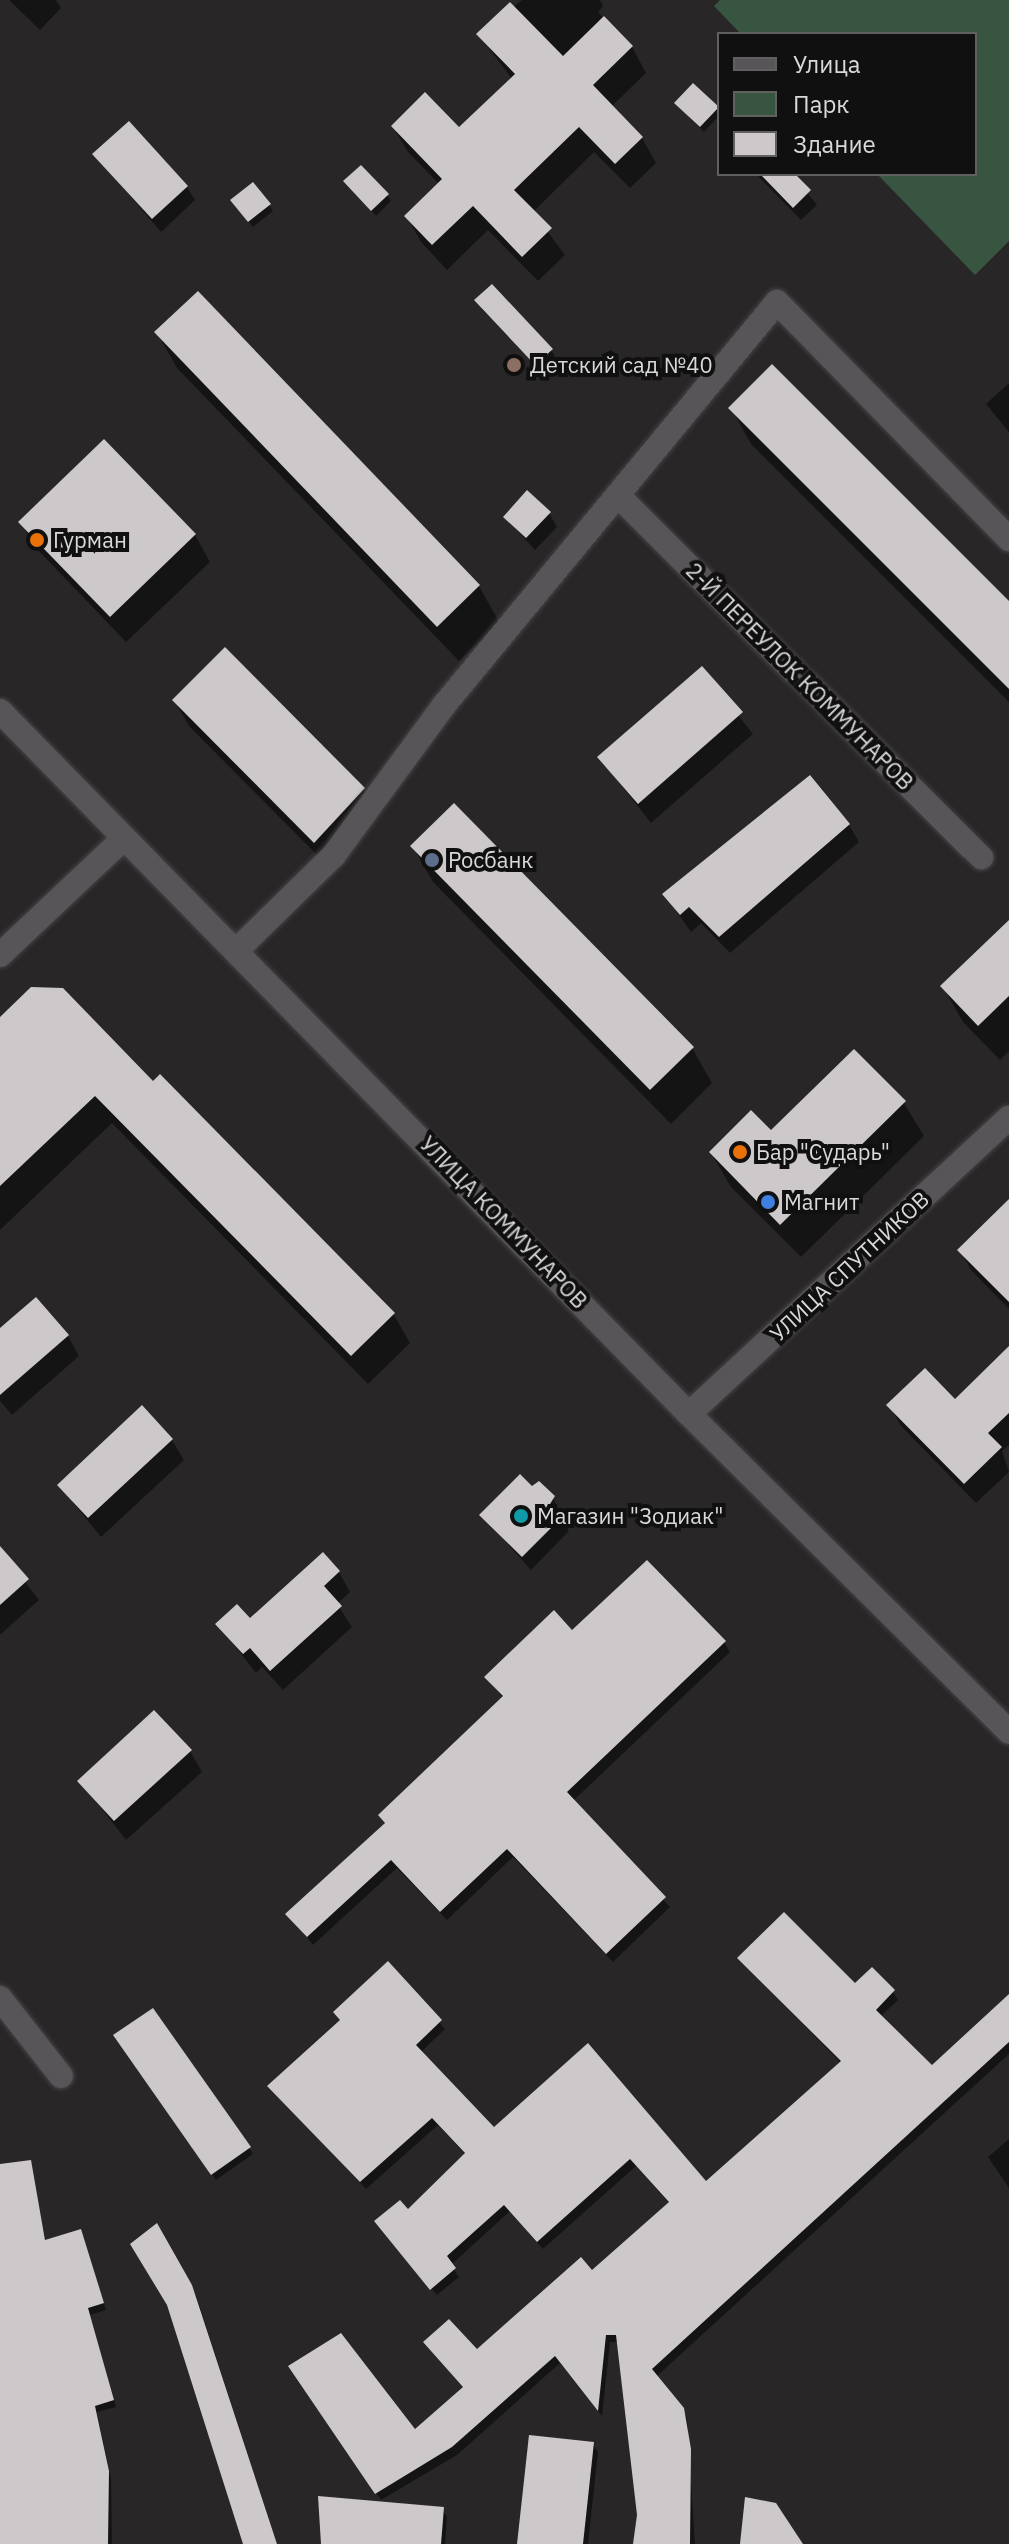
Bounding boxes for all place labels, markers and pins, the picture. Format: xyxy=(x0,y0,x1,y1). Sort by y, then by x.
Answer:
place label: Детский сад №40 xyxy=(530,352,713,378)
marker: Детский сад №40 xyxy=(505,356,523,374)
place label: Гурман xyxy=(53,527,127,553)
marker: Гурман xyxy=(28,531,46,549)
place label: Росбанк xyxy=(448,847,533,873)
marker: Росбанк xyxy=(423,851,441,869)
place label: Бар "Сударь" xyxy=(756,1139,890,1165)
marker: Бар "Сударь" xyxy=(731,1143,749,1161)
place label: Магнит xyxy=(784,1189,859,1215)
marker: Магнит xyxy=(759,1193,777,1211)
place label: Магазин "Зодиак" xyxy=(537,1503,723,1529)
marker: Магазин "Зодиак" xyxy=(512,1507,530,1525)

